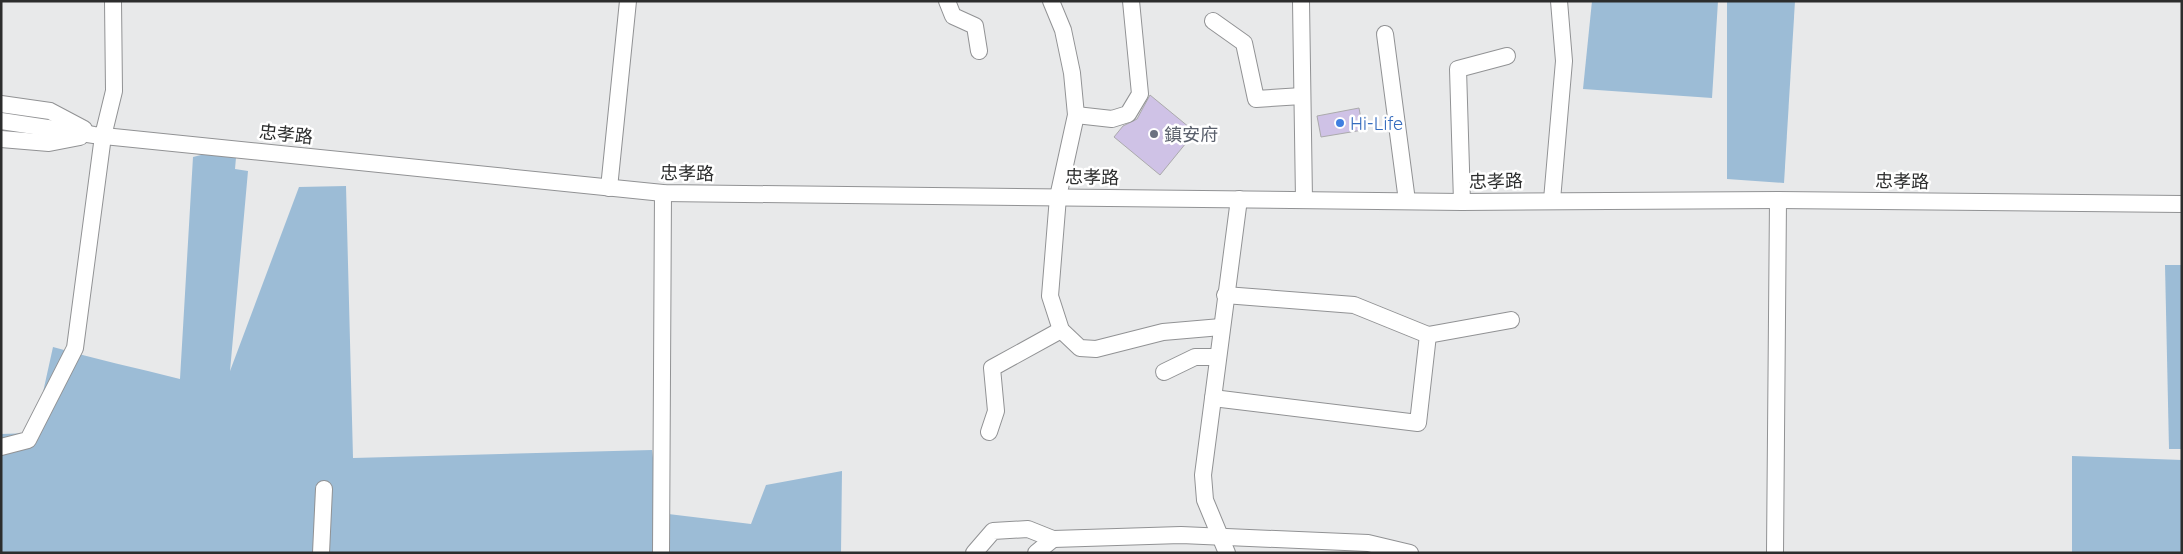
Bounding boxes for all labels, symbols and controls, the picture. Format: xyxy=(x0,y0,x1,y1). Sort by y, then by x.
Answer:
place label: Hi-Life xyxy=(1350,112,1403,135)
marker: Hi-Life xyxy=(1334,117,1346,129)
street label: 忠孝路 xyxy=(258,120,314,148)
place label: 鎮安府 xyxy=(1164,123,1218,146)
marker: 鎮安府 xyxy=(1148,128,1160,140)
street label: 忠孝路 xyxy=(660,161,714,185)
street label: 忠孝路 xyxy=(1065,165,1119,189)
street label: 忠孝路 xyxy=(1469,169,1523,193)
street label: 忠孝路 xyxy=(1875,169,1929,193)

